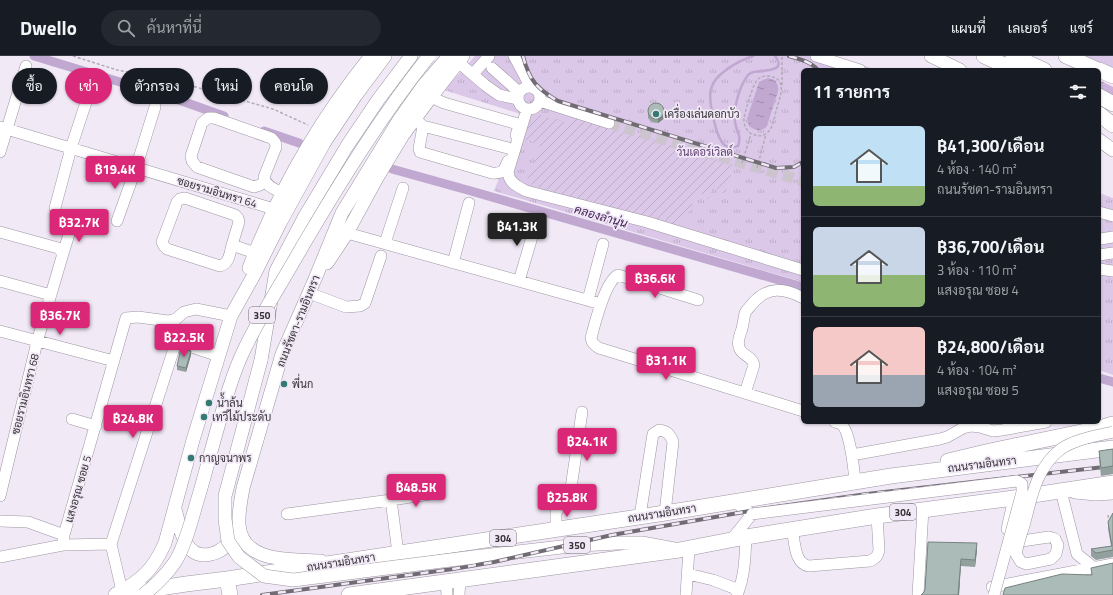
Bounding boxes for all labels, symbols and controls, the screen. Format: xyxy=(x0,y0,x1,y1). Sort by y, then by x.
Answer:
search box xyxy=(101,10,381,46)
text: Dwello xyxy=(20,13,77,42)
text: ค้นหาที่นี่ xyxy=(147,16,202,39)
icon: search xyxy=(115,17,137,39)
text: แผนที่ xyxy=(951,17,986,38)
text: เลเยอร์ xyxy=(1008,17,1048,38)
text: แชร์ xyxy=(1070,17,1093,38)
chip: ซื้อ xyxy=(12,68,57,104)
chip: เช่า xyxy=(65,68,112,104)
chip: ตัวกรอง xyxy=(120,68,194,104)
chip: ใหม่ xyxy=(202,68,252,104)
chip: คอนโด xyxy=(260,68,328,104)
text: 11 รายการ xyxy=(813,79,890,105)
icon: filters xyxy=(1067,81,1089,103)
place label: เครื่องเล่นดอกบัว xyxy=(664,103,740,122)
marker: เครื่องเล่นดอกบัว xyxy=(651,109,661,119)
text: ฿41,300/เดือน xyxy=(937,133,1045,159)
icon: home xyxy=(845,142,893,190)
park label: วันเดอร์เวิลด์ xyxy=(677,144,733,160)
pin: ฿19.4K xyxy=(82,156,148,190)
text: ฿19.4K xyxy=(95,159,135,179)
text: 4 ห้อง · 140 m² xyxy=(937,159,1017,179)
street label: ซอยรามอินทรา 64 xyxy=(175,172,259,212)
text: ถนนรัชดา-รามอินทรา xyxy=(937,179,1053,199)
water label: คลองลำนุ่น xyxy=(572,199,630,233)
pin: ฿32.7K xyxy=(46,209,112,243)
text: ฿32.7K xyxy=(59,212,99,232)
pin: ฿41.3K xyxy=(484,213,550,247)
text: ฿41.3K xyxy=(497,216,537,236)
text: ฿36,700/เดือน xyxy=(937,234,1045,260)
icon: home xyxy=(845,243,893,291)
text: 3 ห้อง · 110 m² xyxy=(937,260,1017,280)
pin: ฿36.6K xyxy=(622,265,688,299)
text: ฿36.6K xyxy=(635,268,675,288)
street label: ถนนรัชดา-รามอินทรา xyxy=(272,273,324,369)
text: แสงอรุณ ซอย 4 xyxy=(937,280,1019,300)
pin: ฿36.7K xyxy=(27,302,93,336)
text: ฿36.7K xyxy=(40,305,80,325)
road number: 350 xyxy=(249,307,275,323)
pin: ฿22.5K xyxy=(151,324,217,358)
text: ฿22.5K xyxy=(164,327,204,347)
text: ฿24,800/เดือน xyxy=(937,334,1045,360)
icon: home xyxy=(845,343,893,391)
pin: ฿31.1K xyxy=(633,347,699,381)
text: ฿31.1K xyxy=(646,350,686,370)
street label: ซอยรามอินทรา 68 xyxy=(7,352,43,436)
text: 4 ห้อง · 104 m² xyxy=(937,360,1017,380)
place label: พี่นก xyxy=(292,373,313,392)
marker: พี่นก xyxy=(279,379,289,389)
text: แสงอรุณ ซอย 5 xyxy=(937,380,1019,400)
place label: น้ำล้น xyxy=(217,392,243,411)
marker: น้ำล้น xyxy=(204,398,214,408)
pin: ฿24.8K xyxy=(100,405,166,439)
text: ฿24.8K xyxy=(113,408,153,428)
place label: เทวีไม้ประดับ xyxy=(212,409,271,425)
marker: เทวีไม้ประดับ xyxy=(199,412,209,422)
pin: ฿24.1K xyxy=(554,428,620,462)
text: ฿24.1K xyxy=(567,431,607,451)
place label: กาญจนาพร xyxy=(199,450,252,466)
street label: ถนนรามอินทรา xyxy=(947,452,1017,476)
marker: กาญจนาพร xyxy=(186,453,196,463)
street label: แสงอรุณ ซอย 5 xyxy=(61,454,96,525)
pin: ฿48.5K xyxy=(383,474,449,508)
text: ฿48.5K xyxy=(396,477,436,497)
pin: ฿25.8K xyxy=(534,484,600,518)
text: ฿25.8K xyxy=(547,487,587,507)
street label: ถนนรามอินทรา xyxy=(627,500,697,526)
road number: 304 xyxy=(890,504,916,520)
road number: 304 xyxy=(490,530,516,546)
road number: 350 xyxy=(564,537,590,553)
street label: ถนนรามอินทรา xyxy=(306,549,376,575)

